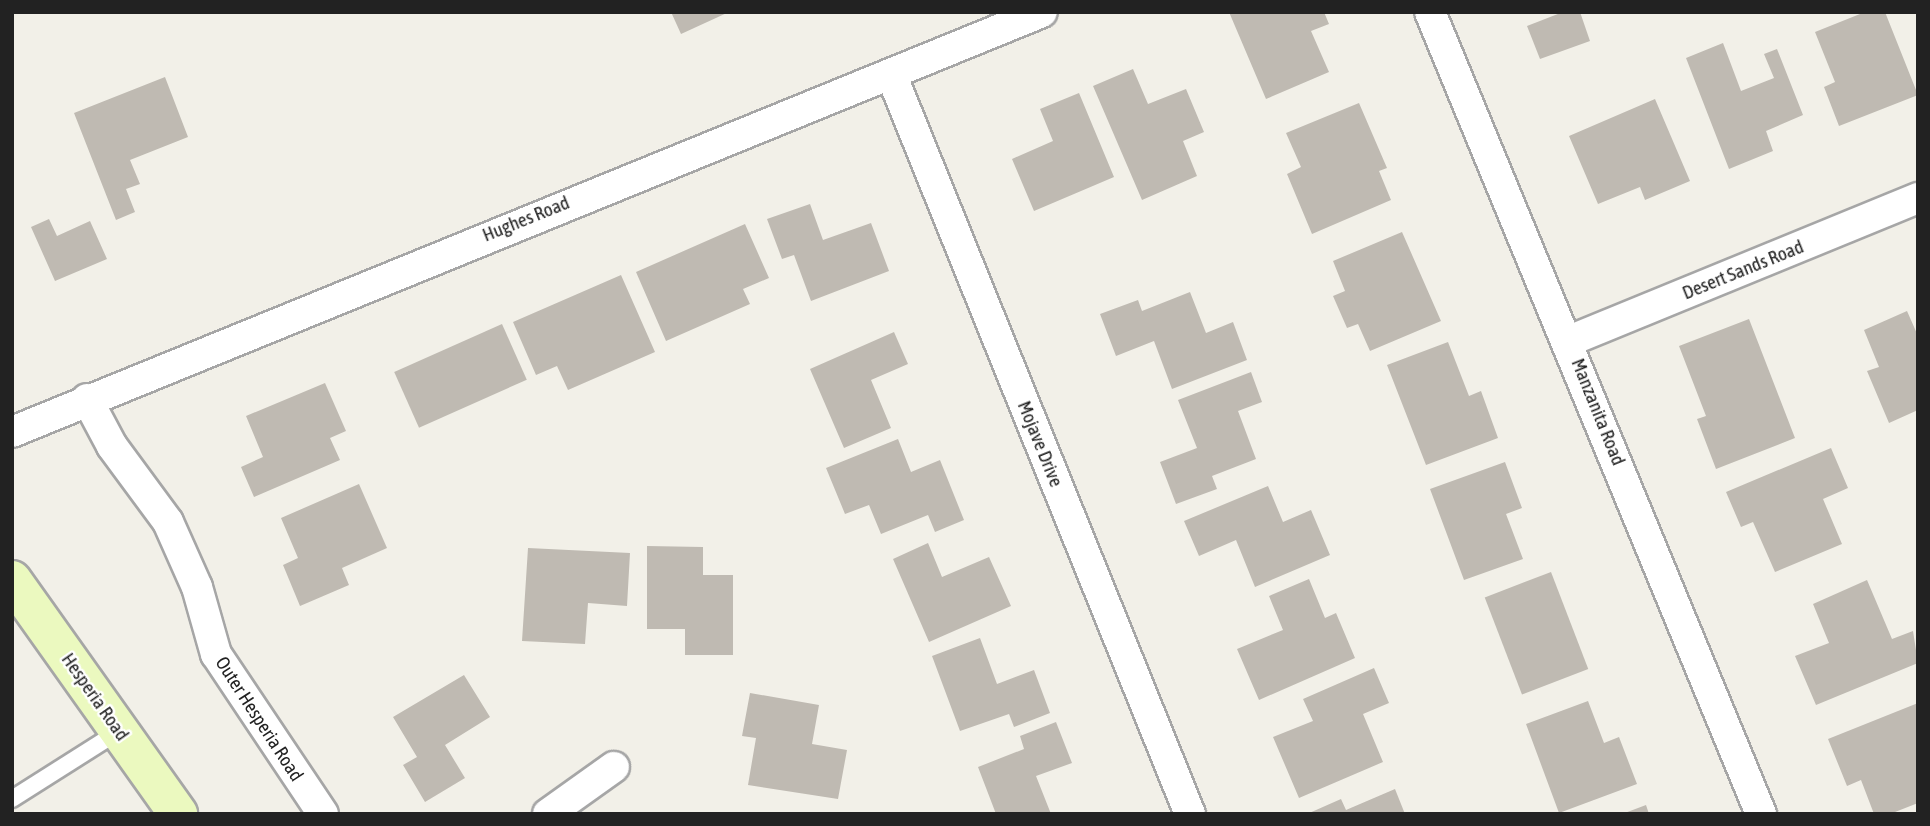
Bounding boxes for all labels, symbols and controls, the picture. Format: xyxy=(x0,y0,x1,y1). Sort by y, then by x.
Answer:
street label: Hughes Road xyxy=(479,191,573,247)
street label: Desert Sands Road xyxy=(1679,235,1807,305)
street label: Manzanita Road xyxy=(1566,355,1630,469)
street label: Mojave Drive xyxy=(1012,398,1068,490)
street label: Hesperia Road xyxy=(56,649,134,745)
street label: Outer Hesperia Road xyxy=(210,652,308,786)

